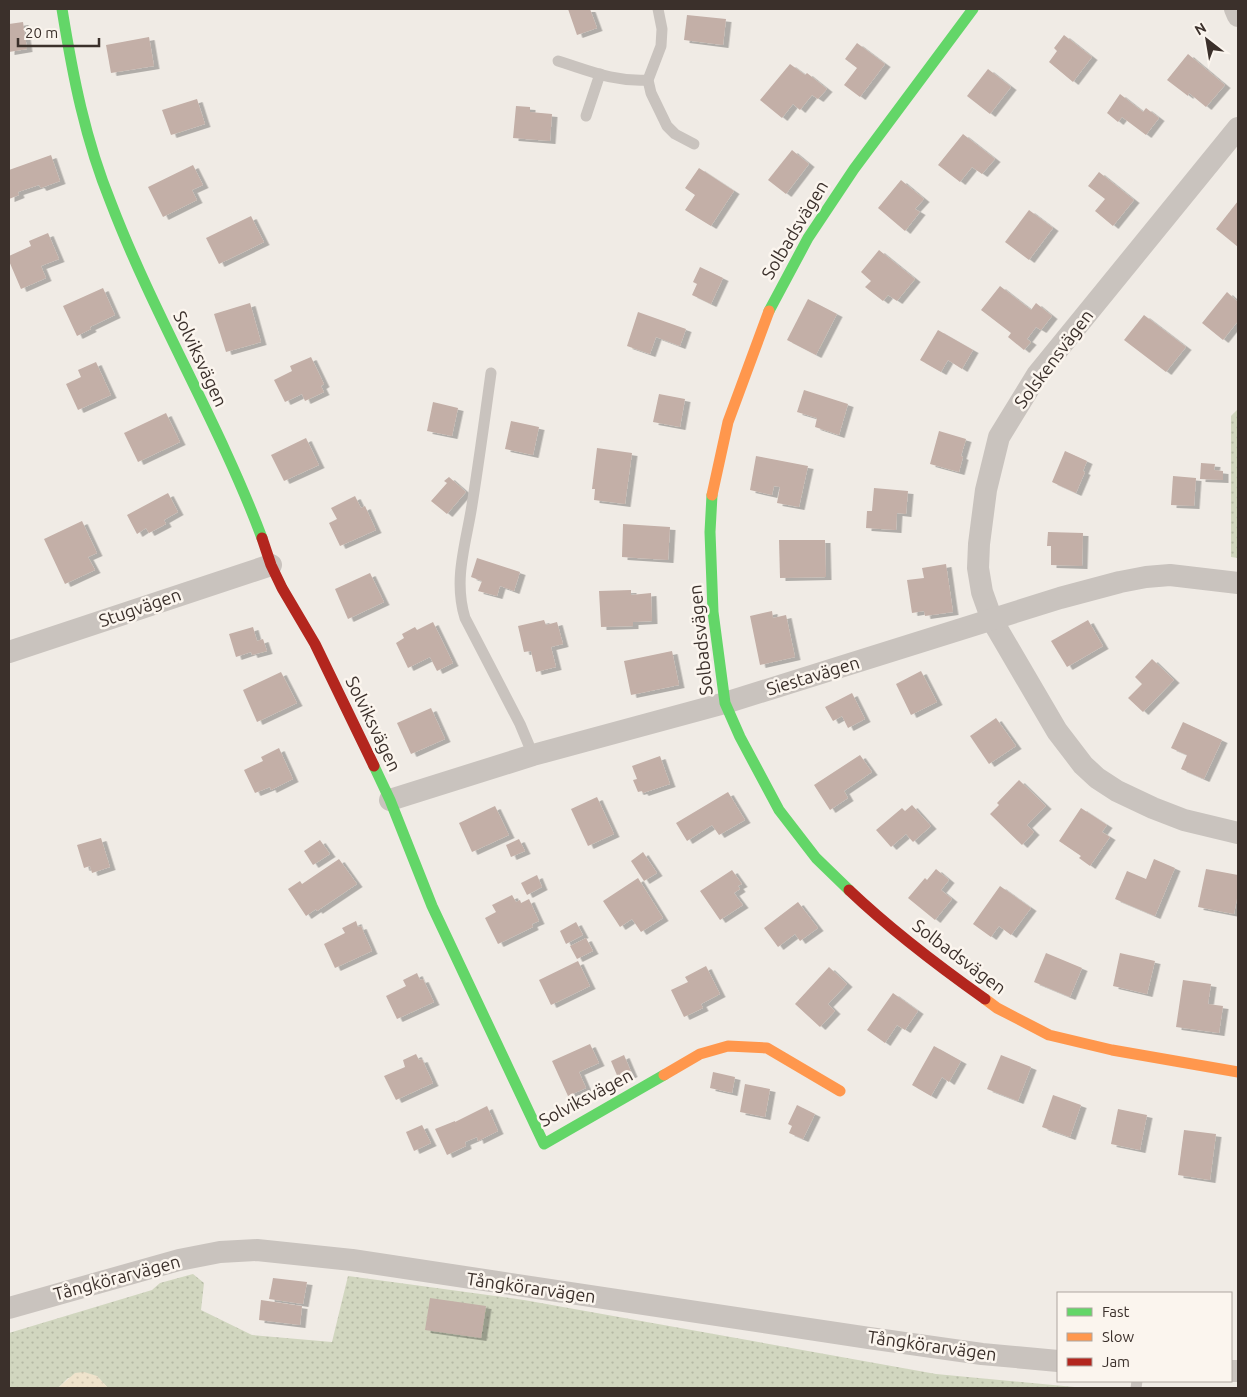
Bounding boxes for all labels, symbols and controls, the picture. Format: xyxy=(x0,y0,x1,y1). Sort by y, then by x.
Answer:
scale bar xyxy=(18,15,99,47)
north arrow xyxy=(1182,15,1232,65)
text: N xyxy=(1192,19,1209,38)
text: 20 m xyxy=(25,24,58,41)
street label: Solbadsvägen xyxy=(757,177,831,282)
street label: Solskensvägen xyxy=(1010,305,1097,411)
street label: Solviksvägen xyxy=(170,308,232,410)
street label: Stugvägen xyxy=(96,584,183,630)
street label: Solbadsvägen xyxy=(684,584,716,697)
street label: Siestavägen xyxy=(764,651,862,699)
street label: Solviksvägen xyxy=(342,673,406,774)
street label: Solbadsvägen xyxy=(909,915,1010,998)
street label: Solviksvägen xyxy=(535,1064,636,1130)
street label: Tångkörarvägen xyxy=(51,1251,182,1304)
street label: Tångkörarvägen xyxy=(465,1268,597,1306)
legend xyxy=(1057,1292,1232,1382)
text: Fast xyxy=(1102,1303,1130,1320)
street label: Tångkörarvägen xyxy=(866,1326,998,1364)
text: Slow xyxy=(1102,1328,1135,1345)
text: Jam xyxy=(1102,1353,1130,1370)

